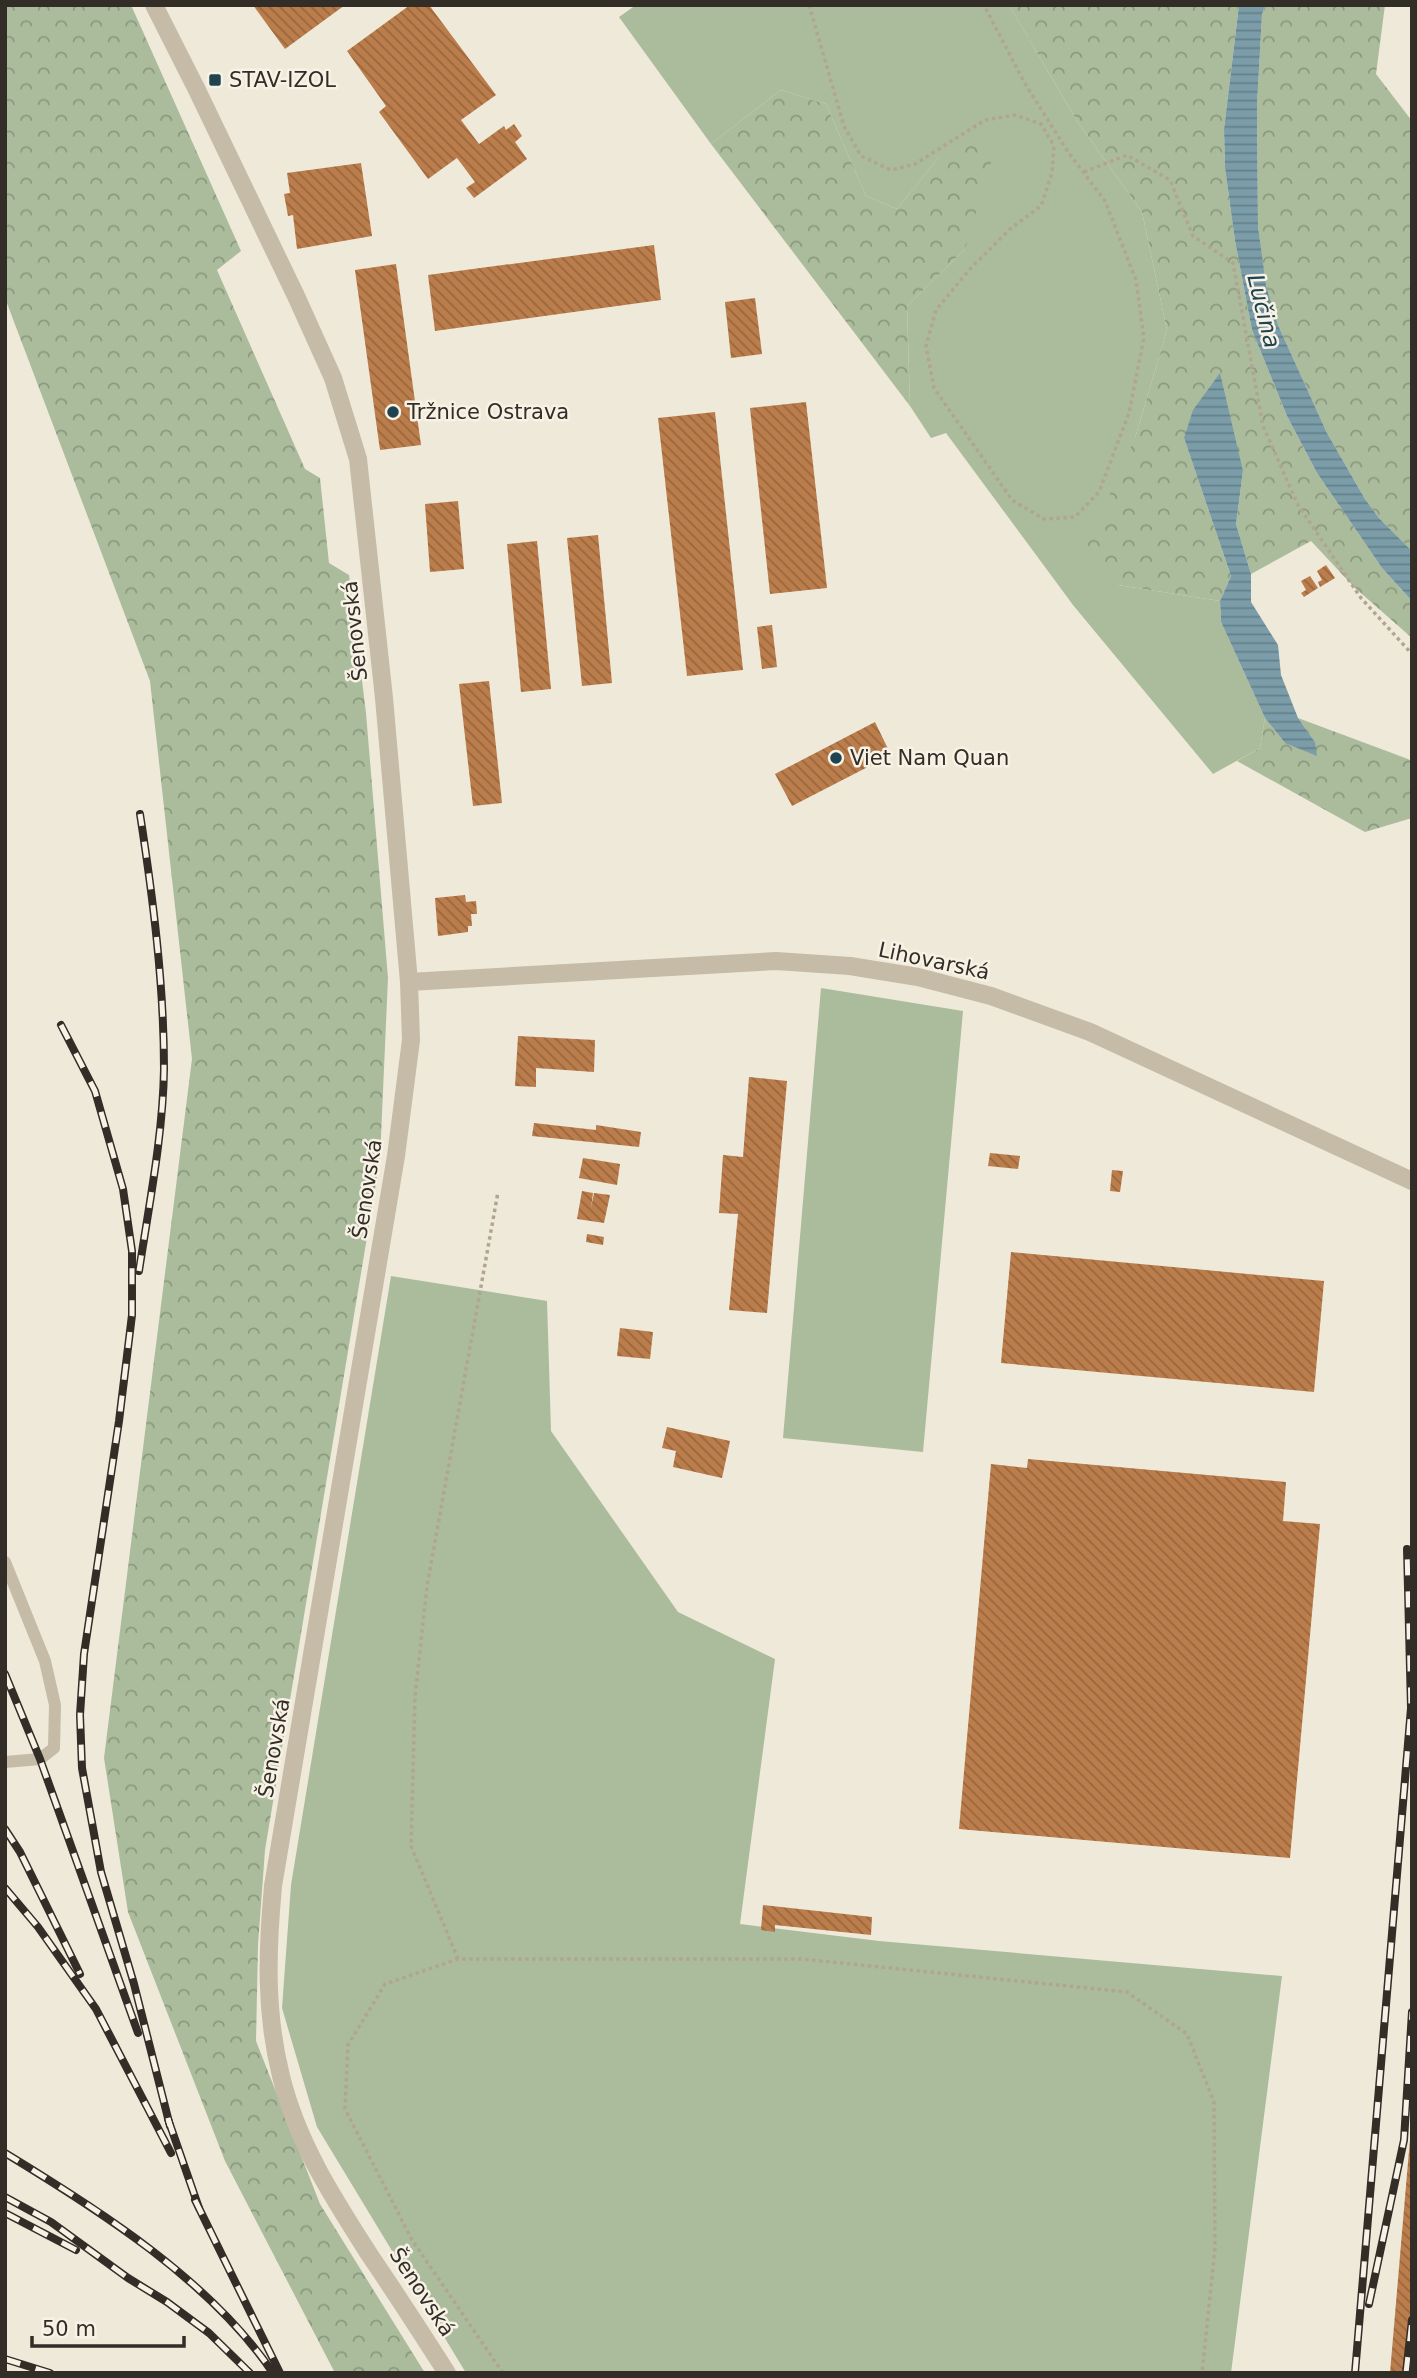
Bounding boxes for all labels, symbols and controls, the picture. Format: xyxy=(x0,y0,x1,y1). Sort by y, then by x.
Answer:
place label: STAV-IZOL xyxy=(229,68,336,92)
marker: STAV-IZOL xyxy=(207,72,223,88)
water label: Lučina xyxy=(1242,271,1286,351)
place label: Tržnice Ostrava xyxy=(406,400,569,424)
marker: Tržnice Ostrava xyxy=(385,404,401,420)
street label: Šenovská xyxy=(337,580,372,682)
place label: Viet Nam Quan xyxy=(850,746,1009,770)
marker: Viet Nam Quan xyxy=(828,750,844,766)
street label: Lihovarská xyxy=(876,937,992,985)
street label: Šenovská xyxy=(346,1137,387,1240)
street label: Šenovská xyxy=(252,1696,295,1800)
street label: Šenovská xyxy=(385,2243,460,2341)
scale bar xyxy=(32,2304,184,2348)
text: 50 m xyxy=(42,2317,96,2341)

